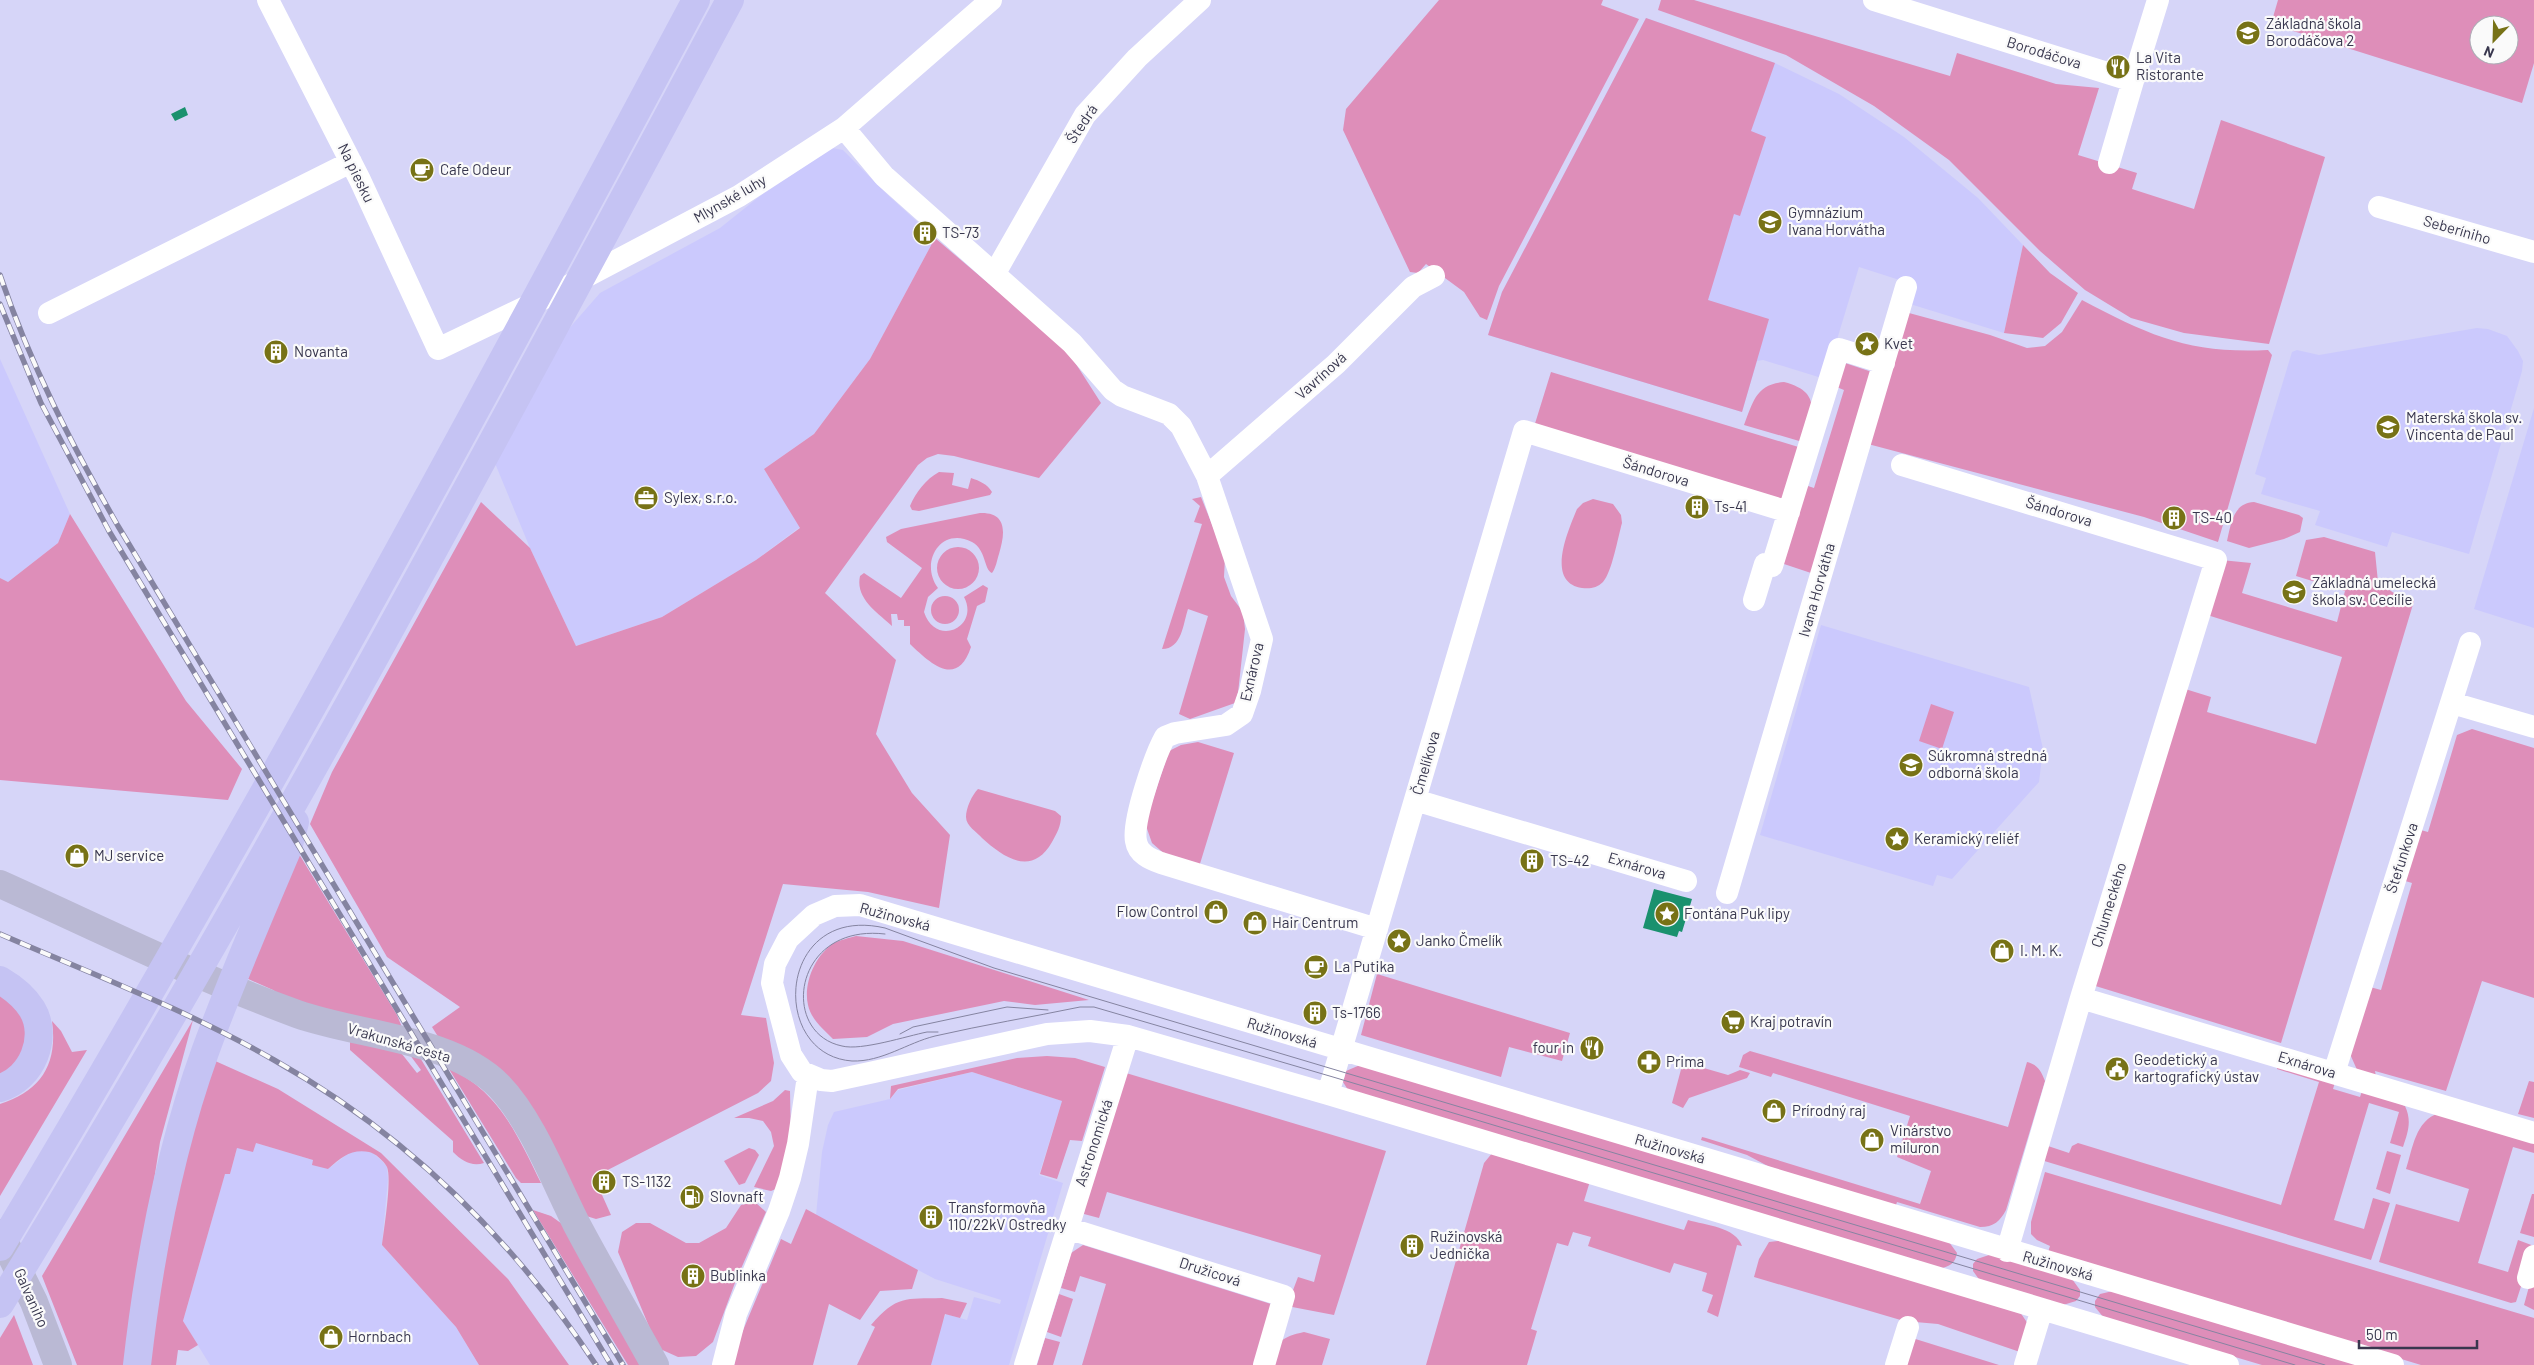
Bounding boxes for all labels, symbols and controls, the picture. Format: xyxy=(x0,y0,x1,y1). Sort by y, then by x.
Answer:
place label: Základná škola Borodáčova 2 xyxy=(2266,14,2361,49)
north arrow xyxy=(2469,15,2519,65)
school or university icon: Základná škola Borodáčova 2 xyxy=(2235,20,2261,46)
street label: Borodáčova xyxy=(2005,32,2084,72)
text: N xyxy=(2481,43,2496,62)
place label: La Vita Ristorante xyxy=(2136,48,2204,83)
restaurant icon: La Vita Ristorante xyxy=(2105,54,2131,80)
street label: Štedrá xyxy=(1062,100,1101,146)
street label: Na piesku xyxy=(335,140,379,205)
cafe icon: Cafe Odeur xyxy=(409,157,435,183)
place label: Cafe Odeur xyxy=(440,160,512,178)
street label: Mlynské luhy xyxy=(690,170,769,226)
place label: Gymnázium Ivana Horvátha xyxy=(1788,203,1885,238)
school or university icon: Gymnázium Ivana Horvátha xyxy=(1757,209,1783,235)
street label: Seberíniho xyxy=(2421,211,2493,247)
building icon: TS-73 xyxy=(912,220,938,246)
place label: TS-73 xyxy=(942,223,980,241)
place icon: Kvet xyxy=(1854,331,1880,357)
place label: Kvet xyxy=(1884,334,1913,352)
building icon: Novanta xyxy=(263,339,289,365)
place label: Novanta xyxy=(294,342,348,360)
street label: Vavrínová xyxy=(1291,348,1349,403)
place label: Materská škola sv. Vincenta de Paul xyxy=(2406,408,2522,443)
school or university icon: Materská škola sv. Vincenta de Paul xyxy=(2375,414,2401,440)
street label: Šándorova xyxy=(1621,452,1692,490)
office icon: Sylex, s.r.o. xyxy=(633,485,659,511)
place label: Sylex, s.r.o. xyxy=(664,488,737,506)
street label: Šándorova xyxy=(2024,492,2095,530)
building icon: Ts-41 xyxy=(1684,494,1710,520)
place label: Ts-41 xyxy=(1714,497,1747,515)
building icon: TS-40 xyxy=(2161,505,2187,531)
place label: TS-40 xyxy=(2192,508,2232,526)
street label: Ivana Horvátha xyxy=(1794,541,1838,639)
place label: Základná umelecká škola sv. Cecílie xyxy=(2312,573,2436,608)
school or university icon: Základná umelecká škola sv. Cecílie xyxy=(2281,579,2307,605)
street label: Exnárova xyxy=(1236,641,1267,703)
street label: Čmelíkova xyxy=(1407,729,1443,797)
place label: Súkromná stredná odborná škola xyxy=(1928,746,2047,781)
school or university icon: Súkromná stredná odborná škola xyxy=(1898,752,1924,778)
street label: Štefunkova xyxy=(2381,820,2421,895)
place icon: Keramický reliéf xyxy=(1884,826,1910,852)
place label: Keramický reliéf xyxy=(1914,829,2019,847)
shop icon: MJ service xyxy=(64,843,90,869)
place label: MJ service xyxy=(94,846,164,864)
building icon: TS-42 xyxy=(1519,848,1545,874)
street label: Exnárova xyxy=(1606,848,1669,882)
place label: TS-42 xyxy=(1550,851,1589,869)
street label: Chlumeckého xyxy=(2087,860,2130,949)
street label: Ružinovská xyxy=(858,898,933,934)
shop icon: Flow Control xyxy=(1203,899,1229,925)
place icon: Fontána Puk lipy xyxy=(1654,901,1680,927)
place label: Flow Control xyxy=(1117,902,1198,920)
place label: Fontána Puk lipy xyxy=(1684,904,1790,922)
shop icon: Hair Centrum xyxy=(1242,910,1268,936)
place label: Hair Centrum xyxy=(1272,913,1358,931)
place icon: Janko Čmelík xyxy=(1386,928,1412,954)
place label: Janko Čmelík xyxy=(1416,931,1503,949)
shop icon: I. M. K. xyxy=(1989,938,2015,964)
place label: I. M. K. xyxy=(2020,941,2062,959)
cafe icon: La Putika xyxy=(1303,954,1329,980)
place label: La Putika xyxy=(1334,957,1394,975)
building icon: Ts-1766 xyxy=(1302,1000,1328,1026)
place label: Ts-1766 xyxy=(1332,1003,1381,1021)
supermarket icon: Kraj potravín xyxy=(1720,1009,1746,1035)
place label: Kraj potravín xyxy=(1750,1012,1832,1030)
street label: Ružinovská xyxy=(1245,1013,1320,1051)
street label: Vrakunská cesta xyxy=(346,1019,453,1065)
restaurant icon: four in xyxy=(1579,1035,1605,1061)
place label: four in xyxy=(1533,1038,1574,1056)
street label: Exnárova xyxy=(2276,1047,2339,1081)
pharmacy icon: Prima xyxy=(1636,1049,1662,1075)
place label: Geodetický a kartografický ústav xyxy=(2134,1050,2259,1085)
place label: Prima xyxy=(1666,1052,1704,1070)
public building icon: Geodetický a kartografický ústav xyxy=(2104,1056,2130,1082)
street label: Astronomická xyxy=(1070,1097,1116,1189)
shop icon: Prírodný raj xyxy=(1761,1098,1787,1124)
place label: Prírodný raj xyxy=(1792,1101,1866,1119)
place label: Vinárstvo miluron xyxy=(1890,1121,1952,1156)
shop icon: Vinárstvo miluron xyxy=(1859,1127,1885,1153)
street label: Ružinovská xyxy=(1633,1129,1708,1167)
building icon: TS-1132 xyxy=(591,1169,617,1195)
place label: TS-1132 xyxy=(622,1172,672,1190)
fuel station icon: Slovnaft xyxy=(679,1184,705,1210)
place label: Slovnaft xyxy=(710,1187,764,1205)
place label: Transformovňa 110/22kV Ostredky xyxy=(948,1198,1067,1233)
building icon: Transformovňa 110/22kV Ostredky xyxy=(918,1204,944,1230)
place label: Ružinovská Jednička xyxy=(1430,1227,1502,1262)
building icon: Ružinovská Jednička xyxy=(1399,1233,1425,1259)
street label: Ružinovská xyxy=(2021,1246,2096,1284)
street label: Družicová xyxy=(1177,1253,1243,1289)
building icon: Bublinka xyxy=(680,1263,706,1289)
street label: Galvaniho xyxy=(11,1265,53,1330)
place label: Bublinka xyxy=(710,1266,766,1284)
scale bar xyxy=(2359,1318,2476,1350)
shop icon: Hornbach xyxy=(318,1324,344,1350)
text: 50 m xyxy=(2366,1325,2398,1343)
place label: Hornbach xyxy=(348,1327,411,1345)

